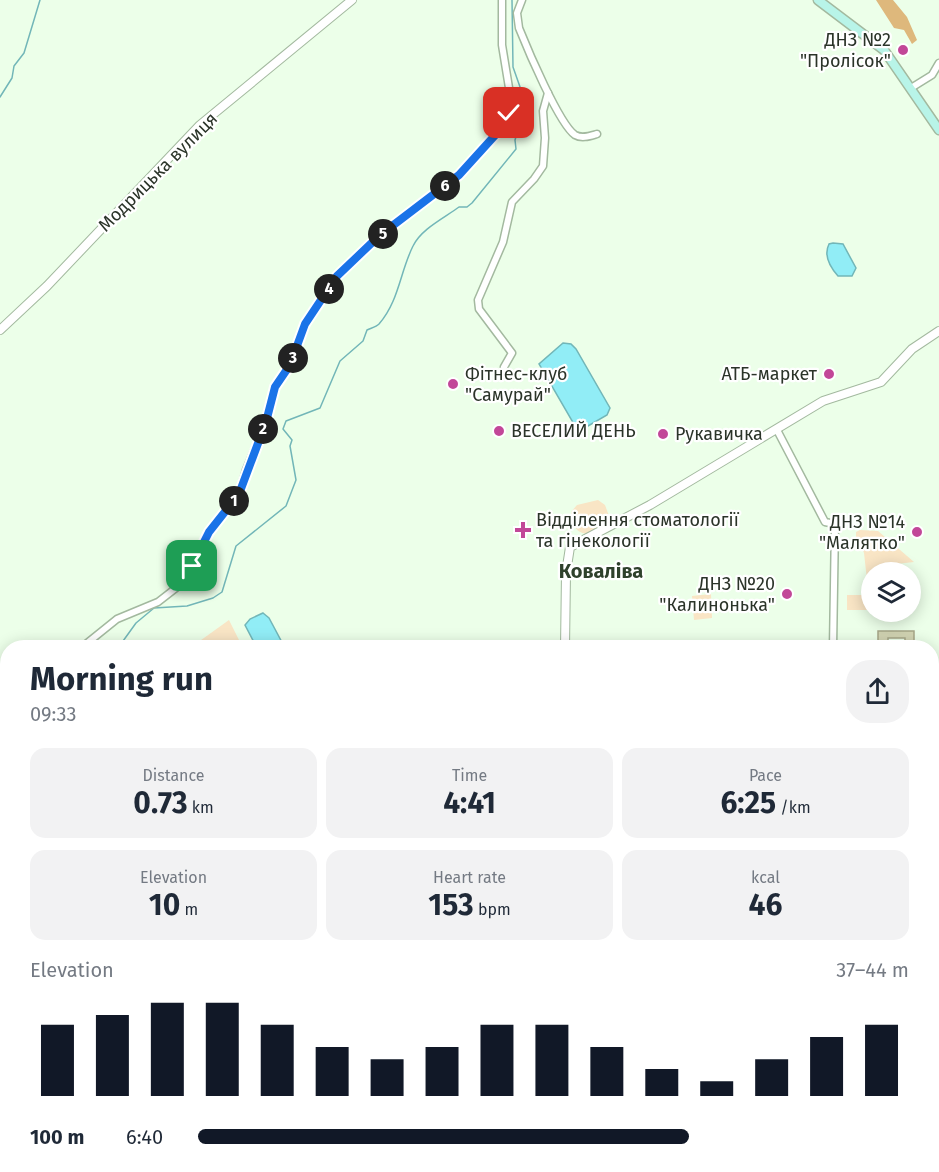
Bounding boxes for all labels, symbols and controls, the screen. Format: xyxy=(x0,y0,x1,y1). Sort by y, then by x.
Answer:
place label: ДНЗ №2 "Пролісок" xyxy=(800,29,891,72)
marker: ДНЗ №2 "Пролісок" xyxy=(896,43,910,57)
pin xyxy=(483,87,534,138)
icon: check xyxy=(492,96,525,129)
street label: Модрицька вулиця xyxy=(94,108,222,236)
pin: 6 xyxy=(430,171,460,201)
text: 6 xyxy=(440,176,450,195)
pin: 5 xyxy=(368,219,398,249)
text: 5 xyxy=(379,224,387,243)
pin: 4 xyxy=(314,274,344,304)
text: 4 xyxy=(324,279,334,298)
pin: 3 xyxy=(278,343,308,373)
text: 3 xyxy=(289,348,297,367)
place label: Фітнес-клуб "Самурай" xyxy=(465,363,568,406)
place label: АТБ-маркет xyxy=(721,363,818,385)
marker: АТБ-маркет xyxy=(822,367,836,381)
marker: Фітнес-клуб "Самурай" xyxy=(446,377,460,391)
pin: 2 xyxy=(248,414,278,444)
text: 2 xyxy=(259,419,267,438)
place label: ВЕСЕЛИЙ ДЕНЬ xyxy=(511,420,636,442)
place label: Рукавичка xyxy=(675,423,763,445)
marker: ВЕСЕЛИЙ ДЕНЬ xyxy=(492,424,506,438)
marker: Рукавичка xyxy=(656,427,670,441)
pin: 1 xyxy=(219,486,249,516)
text: 1 xyxy=(230,491,238,510)
place label: Відділення стоматології та гінекології xyxy=(536,509,740,552)
place label: ДНЗ №14 "Малятко" xyxy=(819,511,905,554)
marker: Відділення стоматології та гінекології xyxy=(514,521,532,539)
marker: ДНЗ №14 "Малятко" xyxy=(910,525,924,539)
pin xyxy=(166,540,217,591)
icon: arrive xyxy=(175,549,208,582)
district label: Коваліва xyxy=(559,559,643,583)
map controls xyxy=(861,562,921,622)
button: layers xyxy=(861,562,921,622)
place label: ДНЗ №20 "Калинонька" xyxy=(659,573,775,616)
marker: ДНЗ №20 "Калинонька" xyxy=(780,587,794,601)
text: Morning run xyxy=(30,659,213,699)
button: share xyxy=(846,660,909,723)
text: 09:33 xyxy=(30,702,76,726)
text: Distance xyxy=(142,766,205,785)
text: Time xyxy=(452,766,487,785)
text: Pace xyxy=(749,766,782,785)
text: 0.73 xyxy=(133,785,188,821)
text: 4:41 xyxy=(443,785,496,821)
text: 6:25 xyxy=(720,785,776,821)
text: km xyxy=(188,798,214,817)
text: /km xyxy=(776,798,811,817)
text: Elevation xyxy=(140,868,207,887)
text: Heart rate xyxy=(433,868,506,887)
text: kcal xyxy=(751,868,780,887)
text: 10 xyxy=(149,887,180,923)
text: 153 xyxy=(428,887,474,923)
text: 46 xyxy=(749,887,782,923)
text: m xyxy=(180,900,198,919)
text: bpm xyxy=(474,900,511,919)
text: Elevation xyxy=(30,958,114,982)
text: 37–44 m xyxy=(836,958,909,982)
text: 100 m xyxy=(30,1125,84,1149)
text: 6:40 xyxy=(126,1125,163,1149)

